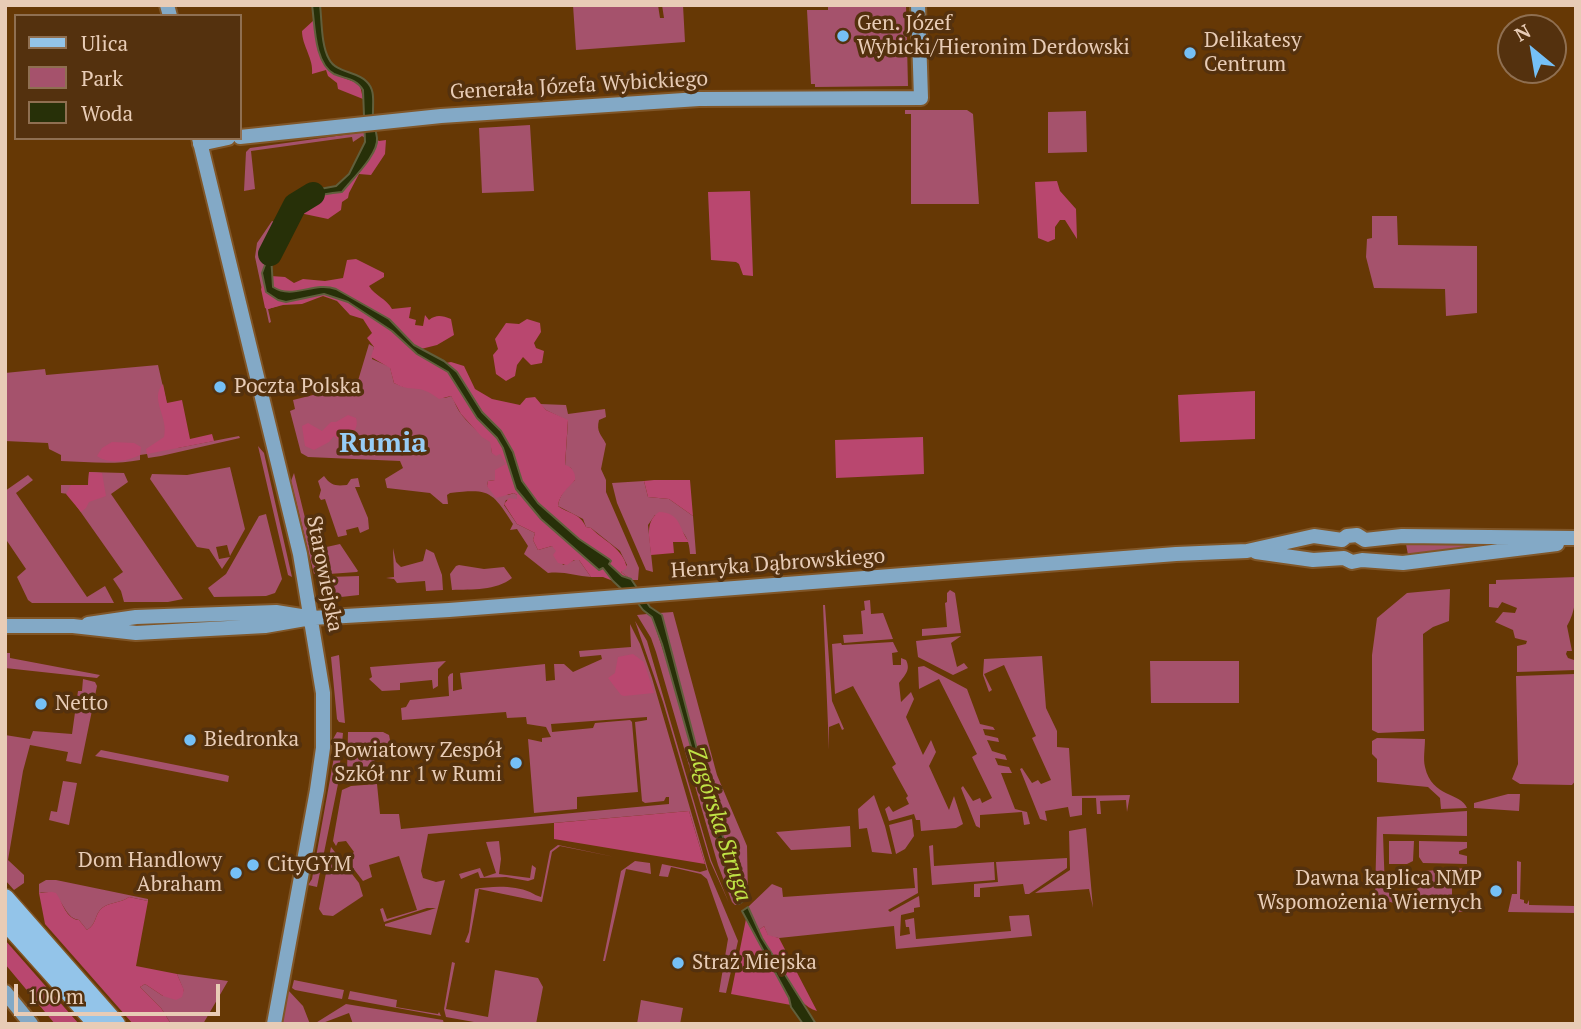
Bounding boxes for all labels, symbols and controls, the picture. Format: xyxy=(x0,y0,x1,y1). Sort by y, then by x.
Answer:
place label: Gen. Józef Wybicki/Hieronim Derdowski xyxy=(857,11,1130,61)
legend xyxy=(14,14,242,140)
north arrow xyxy=(1497,14,1567,84)
text: N xyxy=(1510,18,1535,47)
marker: Gen. Józef Wybicki/Hieronim Derdowski xyxy=(835,28,851,44)
place label: Delikatesy Centrum xyxy=(1204,28,1302,78)
text: Ulica xyxy=(81,29,128,57)
marker: Delikatesy Centrum xyxy=(1182,45,1198,61)
text: Park xyxy=(81,64,123,92)
street label: Generała Józefa Wybickiego xyxy=(449,67,709,105)
text: Woda xyxy=(81,99,133,127)
place label: Poczta Polska xyxy=(234,374,361,400)
marker: Poczta Polska xyxy=(212,379,228,395)
district label: Rumia xyxy=(339,427,427,461)
street label: Starowiejska xyxy=(300,514,348,634)
street label: Henryka Dąbrowskiego xyxy=(670,544,886,584)
place label: Netto xyxy=(55,691,108,717)
marker: Netto xyxy=(33,696,49,712)
place label: Biedronka xyxy=(204,727,299,753)
marker: Biedronka xyxy=(182,732,198,748)
place label: Powiatowy Zespół Szkół nr 1 w Rumi xyxy=(333,738,502,788)
water label: Zagórska Struga xyxy=(681,743,757,905)
marker: Powiatowy Zespół Szkół nr 1 w Rumi xyxy=(508,755,524,771)
place label: Dom Handlowy Abraham xyxy=(78,848,222,898)
place label: CityGYM xyxy=(267,852,351,878)
marker: CityGYM xyxy=(245,857,261,873)
marker: Dom Handlowy Abraham xyxy=(228,865,244,881)
place label: Dawna kaplica NMP Wspomożenia Wiernych xyxy=(1257,866,1482,916)
marker: Dawna kaplica NMP Wspomożenia Wiernych xyxy=(1488,883,1504,899)
place label: Straż Miejska xyxy=(692,950,817,976)
marker: Straż Miejska xyxy=(670,955,686,971)
scale bar xyxy=(18,970,224,1014)
text: 100 m xyxy=(27,982,84,1010)

